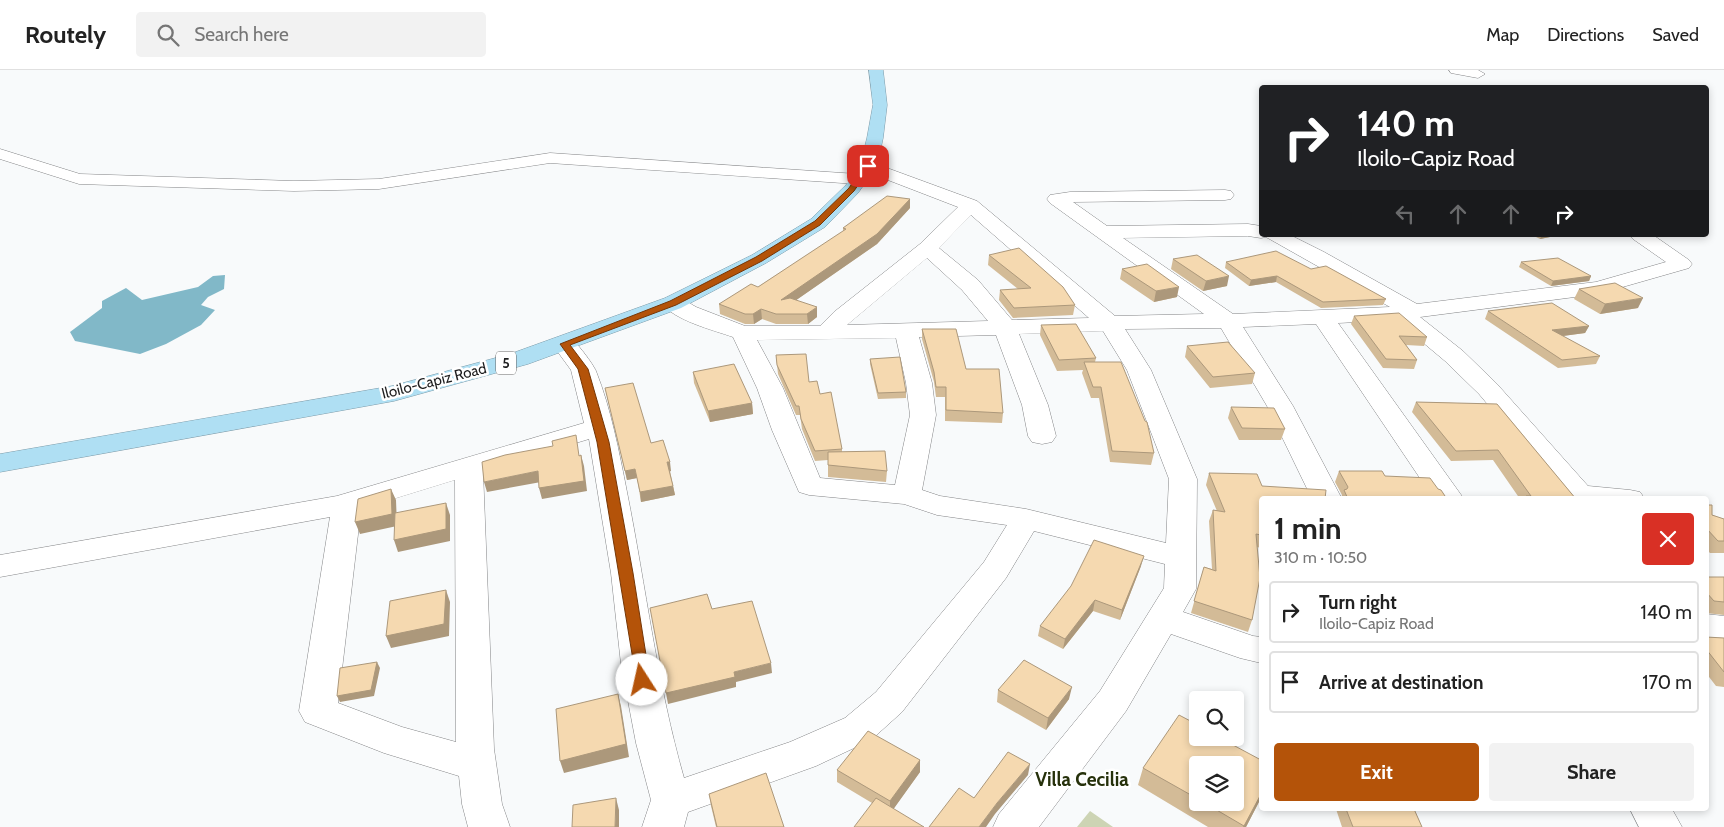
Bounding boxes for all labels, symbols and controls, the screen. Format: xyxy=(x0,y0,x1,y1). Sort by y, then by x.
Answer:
search box xyxy=(136,12,486,57)
text: Routely xyxy=(25,20,106,49)
icon: search xyxy=(154,21,182,49)
text: Search here xyxy=(194,23,289,46)
text: Map xyxy=(1486,24,1519,46)
text: Directions xyxy=(1547,24,1624,46)
text: Saved xyxy=(1652,24,1699,46)
text: 140 m xyxy=(1357,102,1455,145)
icon: right xyxy=(1274,105,1339,170)
pin xyxy=(847,145,889,187)
text: Iloilo-Capiz Road xyxy=(1357,145,1515,172)
icon: arrive xyxy=(854,152,882,180)
icon: left xyxy=(1391,200,1419,228)
icon: ahead xyxy=(1444,200,1472,228)
icon: ahead xyxy=(1497,200,1525,228)
icon: right xyxy=(1550,200,1578,228)
road number: 5 xyxy=(496,352,516,374)
street label: Iloilo-Capiz Road xyxy=(380,359,488,403)
text: 1 min xyxy=(1274,510,1342,547)
button: close xyxy=(1642,513,1694,565)
text: 310 m · 10:50 xyxy=(1274,548,1367,567)
text: Turn right xyxy=(1319,591,1397,614)
icon: right xyxy=(1276,598,1304,626)
text: 140 m xyxy=(1641,601,1692,624)
text: Iloilo-Capiz Road xyxy=(1319,614,1434,633)
position arrow xyxy=(615,653,667,705)
icon: arrive xyxy=(1276,668,1304,696)
text: Arrive at destination xyxy=(1319,671,1483,694)
text: 170 m xyxy=(1642,671,1692,694)
map controls xyxy=(1189,691,1244,811)
button: search xyxy=(1189,691,1244,746)
button: Exit xyxy=(1274,743,1479,801)
button: Share xyxy=(1489,743,1694,801)
button: layers xyxy=(1189,756,1244,811)
district label: Villa Cecilia xyxy=(1035,768,1129,791)

